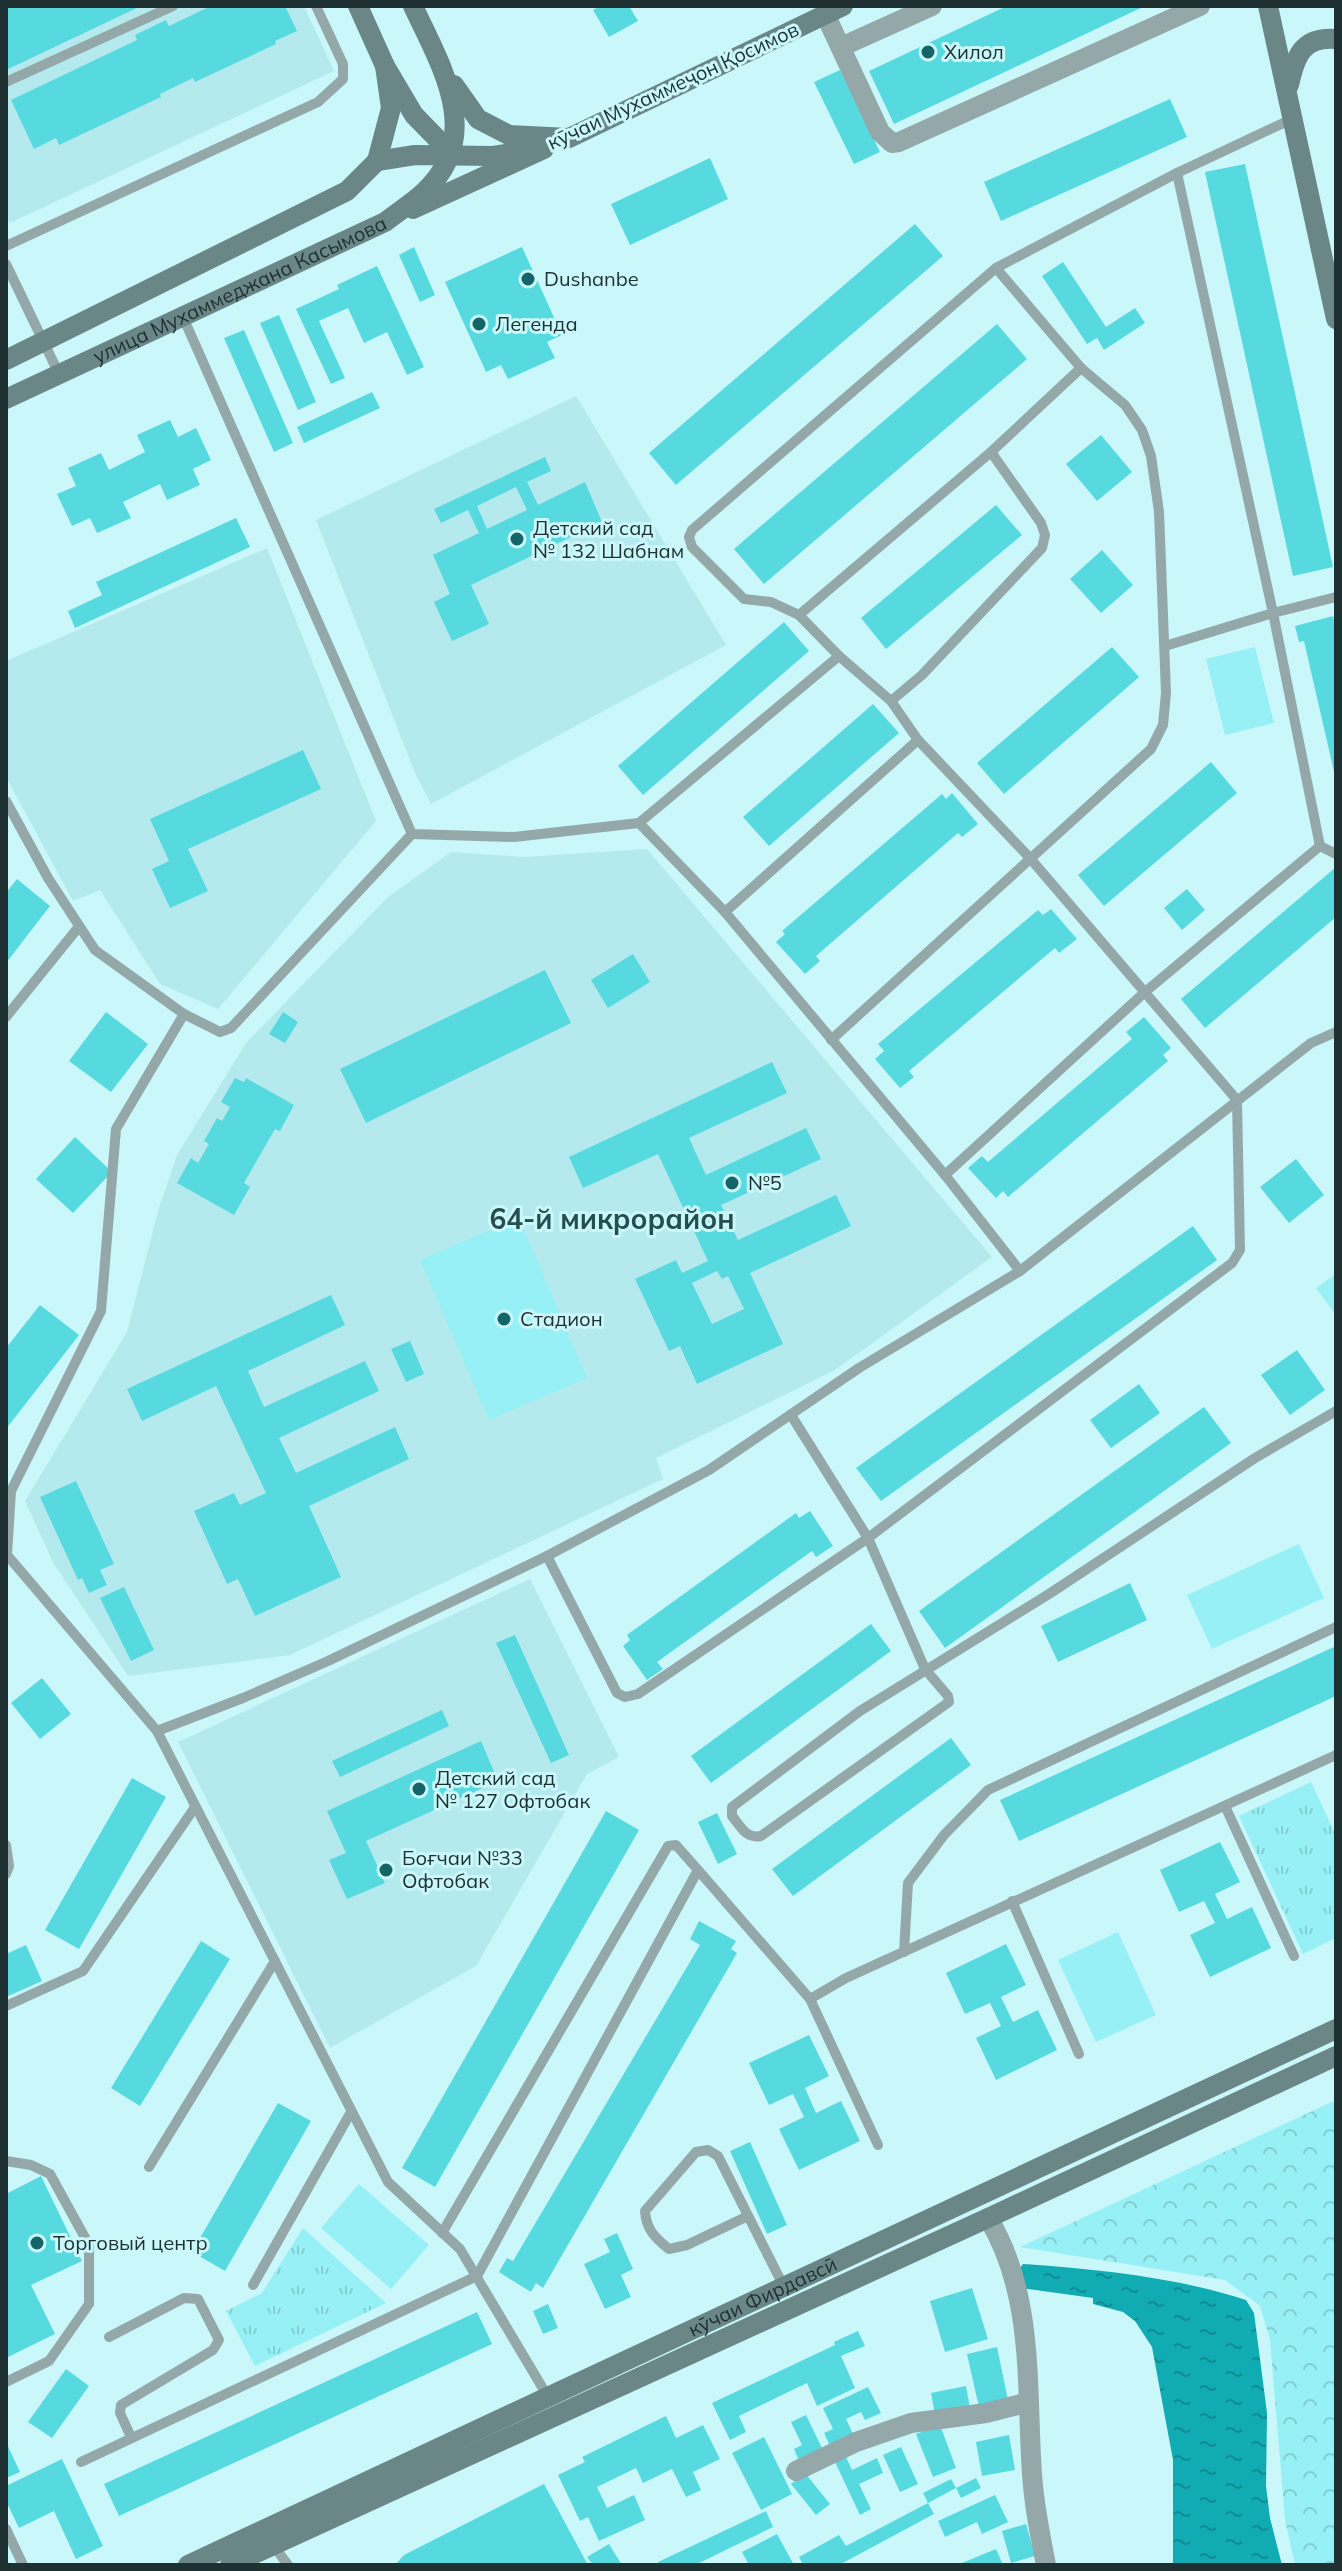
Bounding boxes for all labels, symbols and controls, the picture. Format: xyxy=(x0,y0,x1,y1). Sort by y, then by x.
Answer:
street label: кӯчаи Мухаммеҷон Қосимов xyxy=(543,16,802,155)
place label: Хилол xyxy=(944,39,1004,64)
marker: Хилол xyxy=(919,43,937,61)
street label: улица Мухаммеджана Касымова xyxy=(89,210,390,369)
place label: Dushanbe xyxy=(544,266,639,291)
marker: Dushanbe xyxy=(519,270,537,288)
place label: Легенда xyxy=(495,311,578,336)
marker: Легенда xyxy=(470,315,488,333)
place label: Детский сад № 132 Шабнам xyxy=(533,515,684,563)
marker: Детский сад № 132 Шабнам xyxy=(508,530,526,548)
place label: №5 xyxy=(748,1170,782,1195)
marker: №5 xyxy=(723,1174,741,1192)
district label: 64-й микрорайон xyxy=(489,1201,735,1236)
place label: Стадион xyxy=(520,1306,603,1331)
marker: Стадион xyxy=(495,1310,513,1328)
place label: Детский сад № 127 Офтобак xyxy=(435,1765,590,1813)
marker: Детский сад № 127 Офтобак xyxy=(410,1780,428,1798)
place label: Боғчаи №33 Офтобак xyxy=(402,1845,523,1893)
marker: Боғчаи №33 Офтобак xyxy=(377,1861,395,1879)
place label: Торговый центр xyxy=(53,2230,208,2255)
marker: Торговый центр xyxy=(28,2234,46,2252)
street label: кӯчаи Фирдавсӣ xyxy=(684,2251,841,2342)

